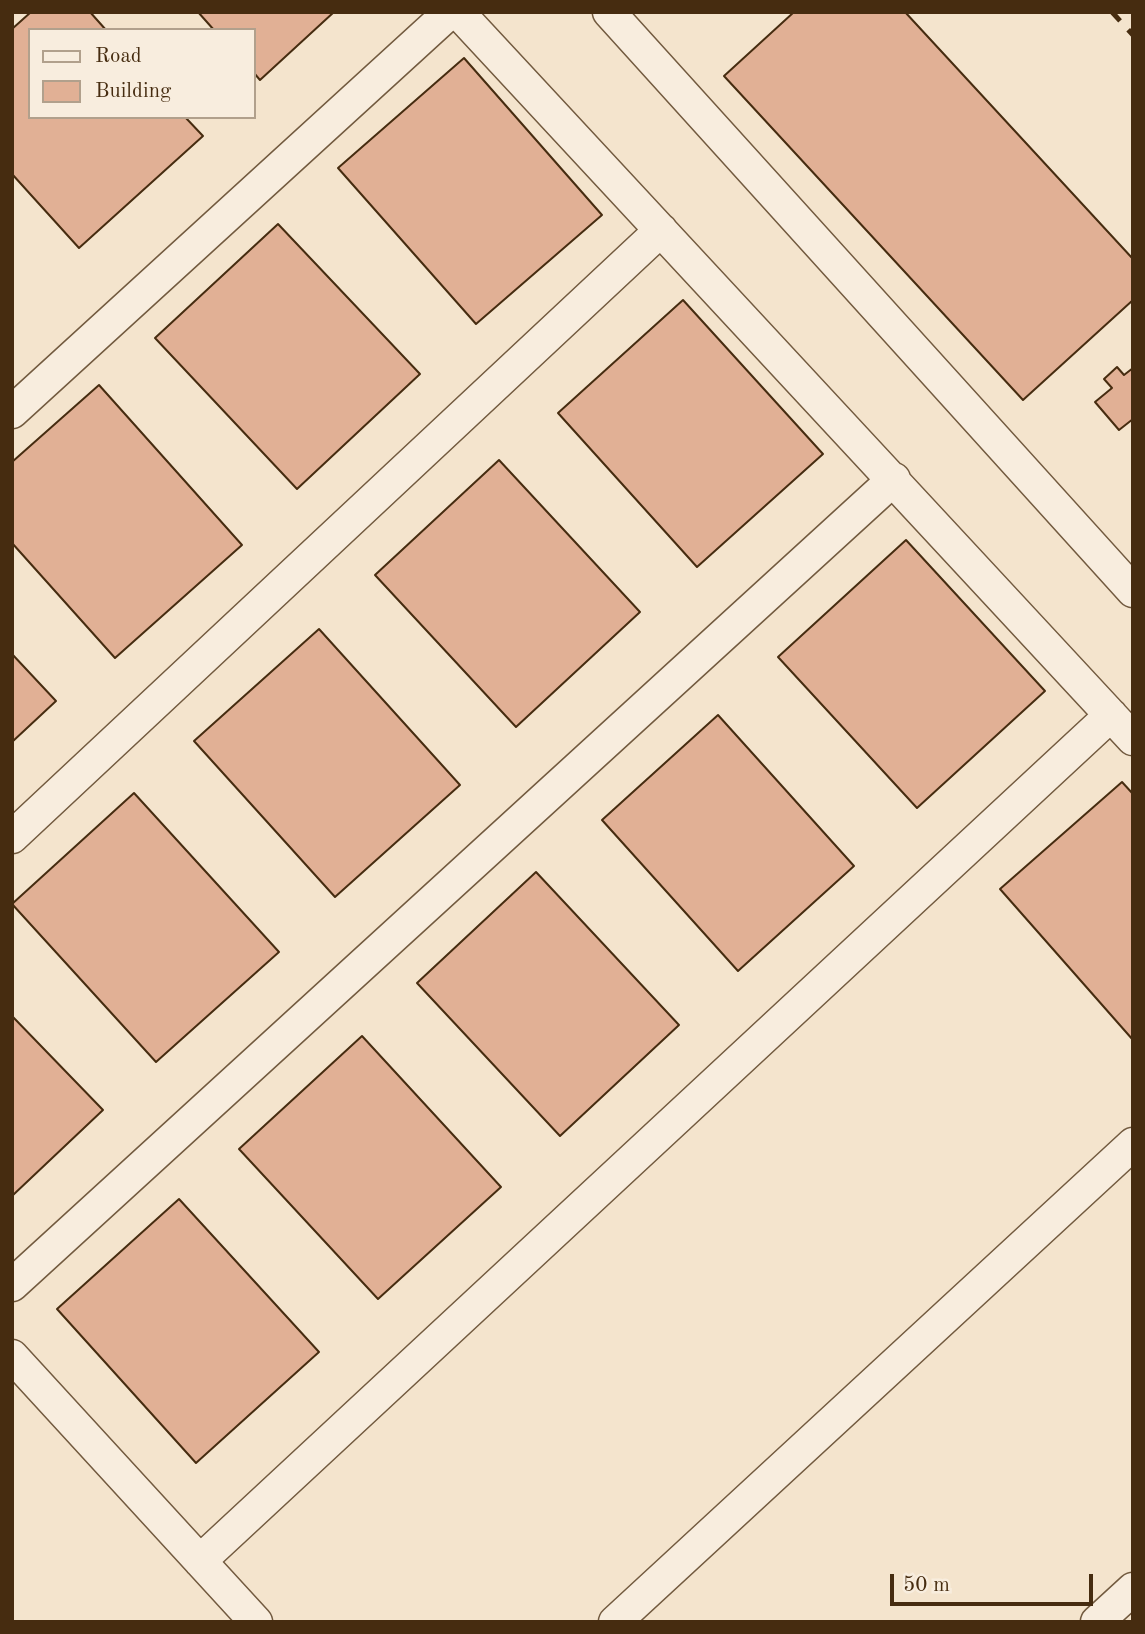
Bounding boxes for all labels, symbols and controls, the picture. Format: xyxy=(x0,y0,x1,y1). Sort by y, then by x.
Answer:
legend xyxy=(28,28,256,119)
text: Road xyxy=(95,46,142,67)
text: Building xyxy=(95,81,171,102)
scale bar xyxy=(893,1560,1096,1604)
text: 50 m xyxy=(903,1575,950,1596)

